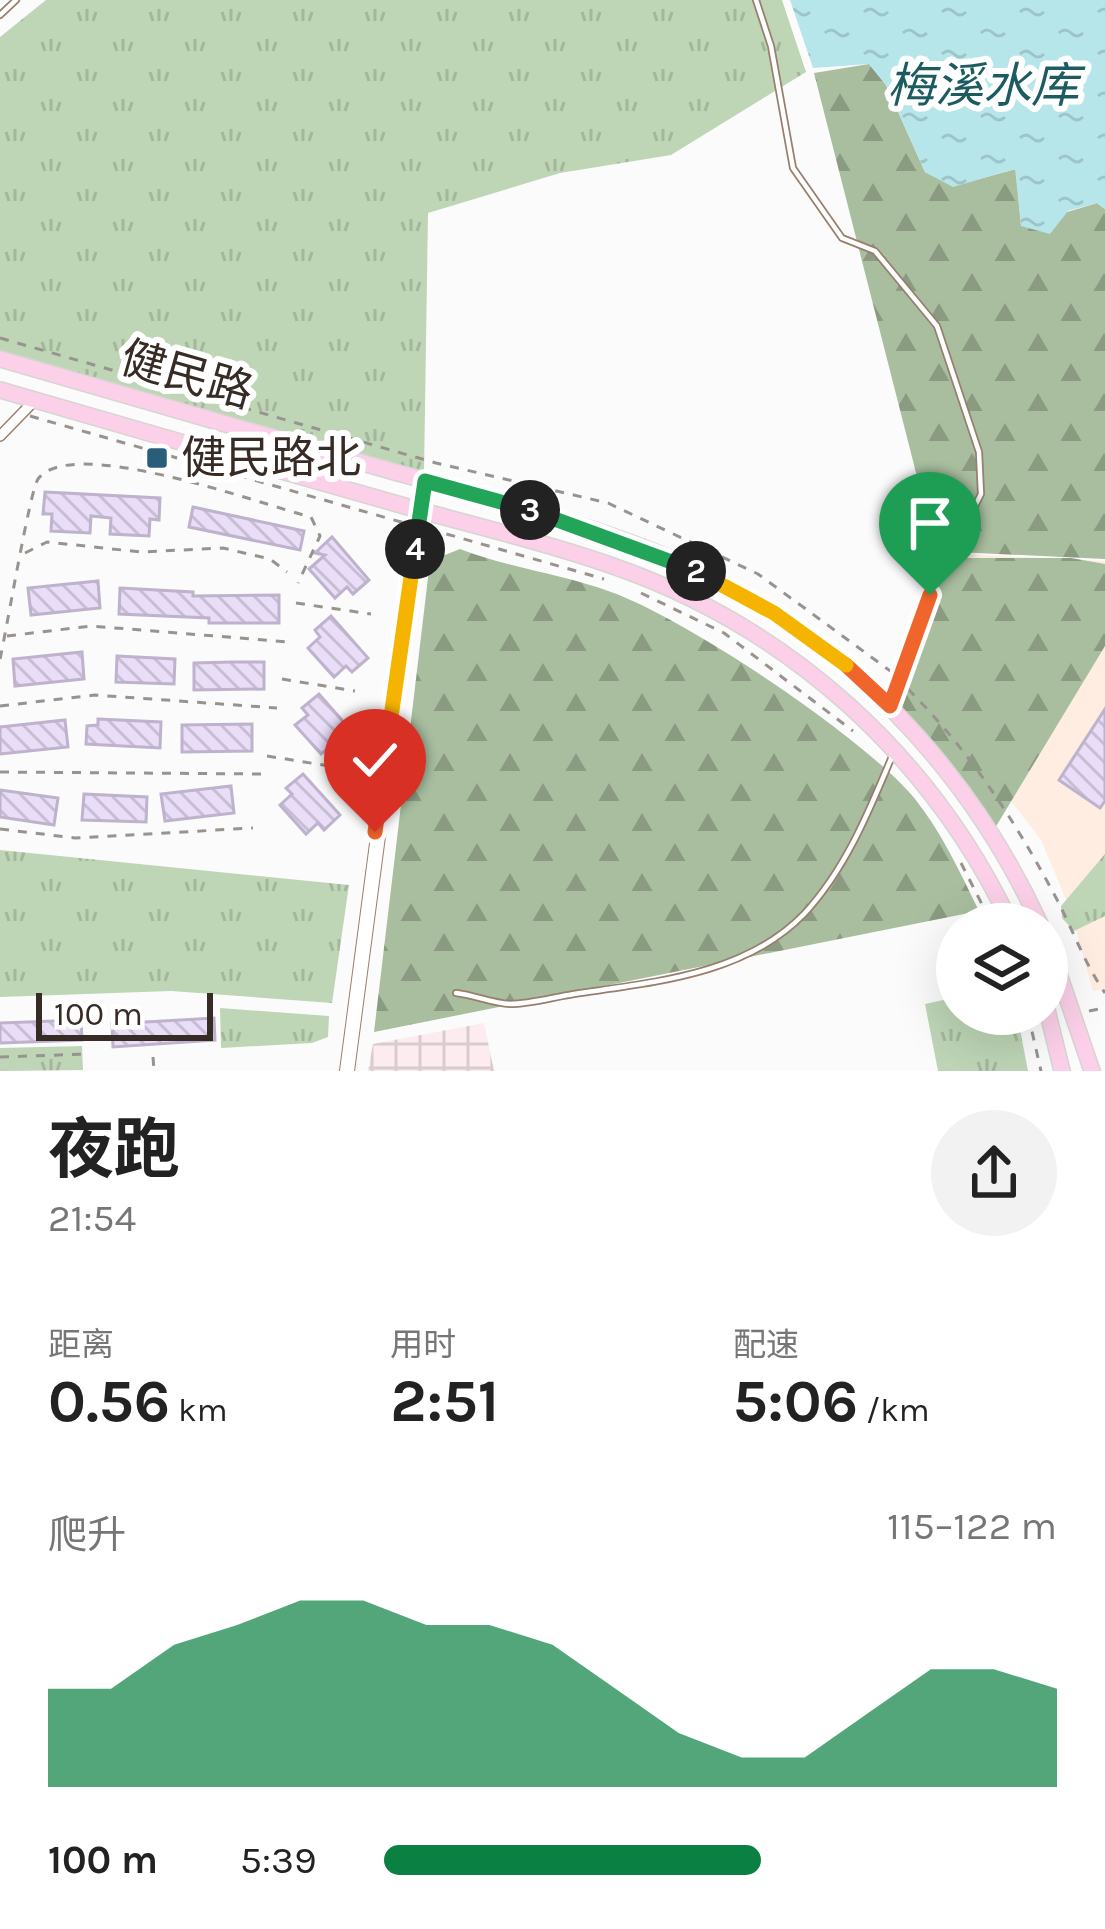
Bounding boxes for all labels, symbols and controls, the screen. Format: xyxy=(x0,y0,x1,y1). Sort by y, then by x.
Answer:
water label: 梅溪水库 xyxy=(887,58,1086,114)
street label: 健民路 xyxy=(115,331,259,419)
place label: 健民路北 xyxy=(181,432,361,484)
marker: 健民路北 xyxy=(144,445,170,471)
pin xyxy=(879,472,981,595)
pin: 3 xyxy=(500,480,560,540)
icon: arrive xyxy=(897,490,963,556)
text: 3 xyxy=(520,491,540,529)
pin: 4 xyxy=(385,519,445,579)
text: 4 xyxy=(405,530,425,568)
pin: 2 xyxy=(666,541,726,601)
text: 2 xyxy=(686,552,706,590)
pin xyxy=(324,709,426,832)
icon: check xyxy=(342,727,408,793)
map controls xyxy=(936,903,1068,1035)
button: layers xyxy=(936,903,1068,1035)
scale bar xyxy=(36,987,213,1040)
text: 100 m xyxy=(54,995,143,1033)
button: share xyxy=(931,1110,1057,1236)
text: 夜跑 xyxy=(48,1111,180,1189)
text: 21:54 xyxy=(48,1195,136,1241)
text: 距离 xyxy=(48,1326,114,1364)
text: 用时 xyxy=(390,1326,456,1364)
text: 配速 xyxy=(733,1326,799,1364)
text: 0.56 xyxy=(48,1366,170,1436)
text: 2:51 xyxy=(390,1366,499,1436)
text: 5:06 xyxy=(733,1366,858,1436)
text: km xyxy=(170,1391,228,1429)
text: /km xyxy=(858,1391,930,1429)
text: 115–122 m xyxy=(887,1503,1057,1549)
text: 爬升 xyxy=(48,1512,126,1558)
text: 100 m xyxy=(48,1837,158,1883)
text: 5:39 xyxy=(240,1837,317,1883)

